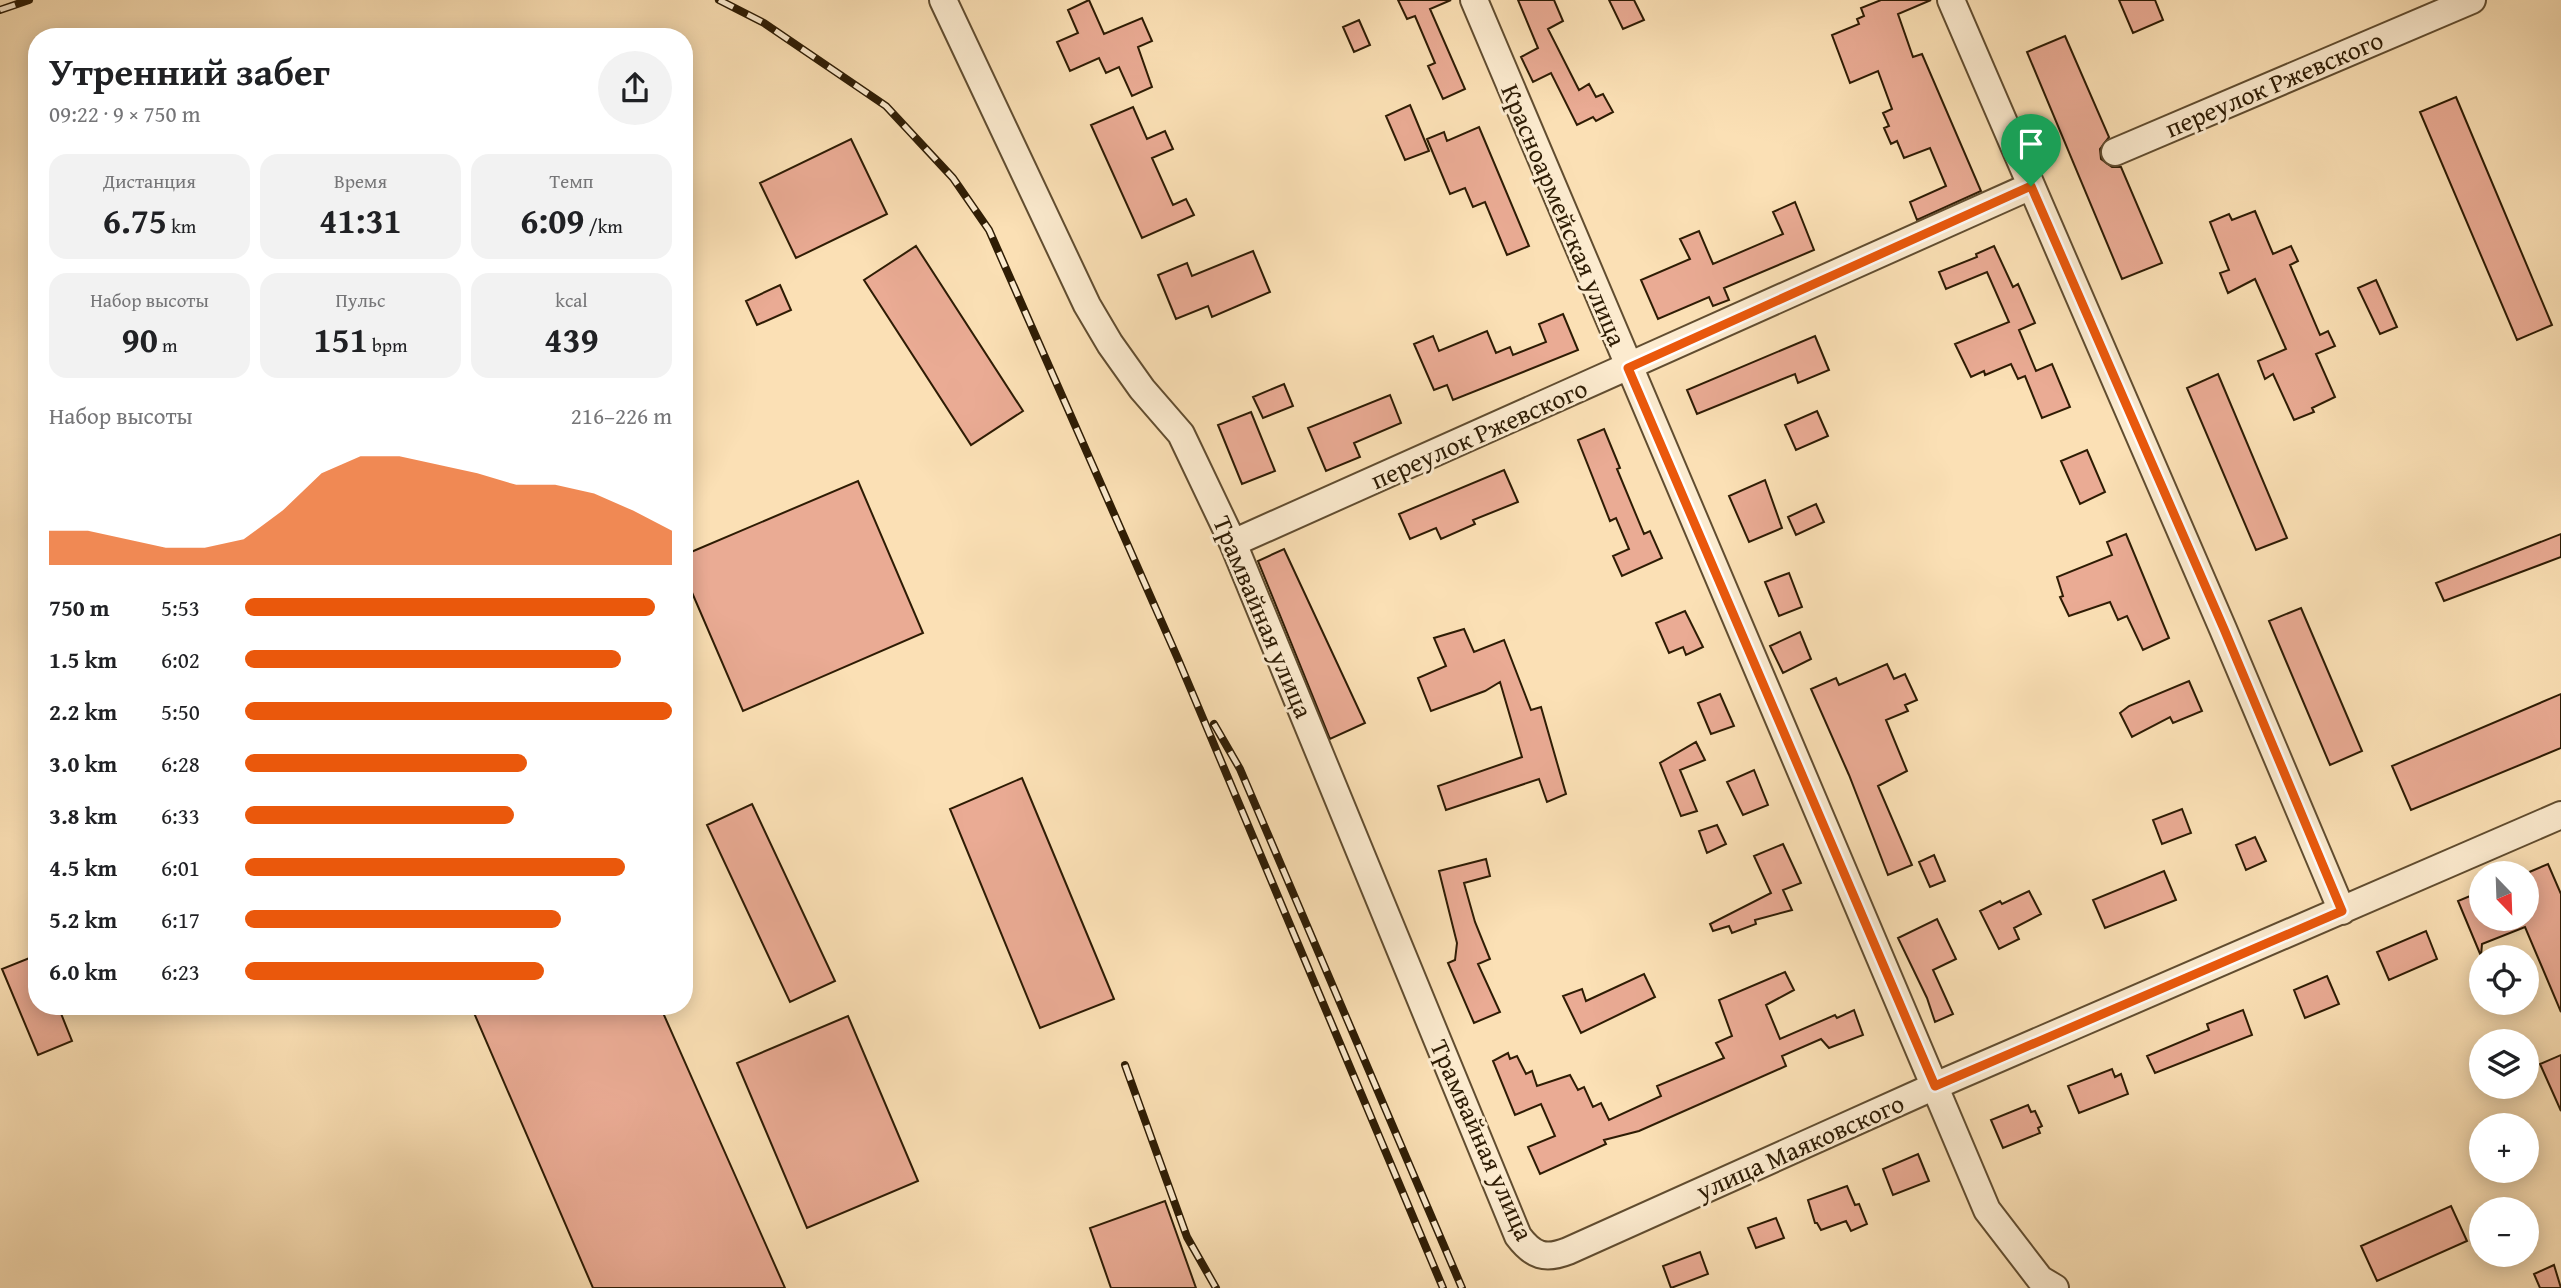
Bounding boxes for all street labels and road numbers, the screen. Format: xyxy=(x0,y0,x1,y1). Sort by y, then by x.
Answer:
street label: переулок Ржевского xyxy=(2159,20,2389,147)
street label: Красноармейская улица xyxy=(1492,78,1638,353)
street label: переулок Ржевского xyxy=(1364,368,1594,499)
street label: Трамвайная улица xyxy=(1203,509,1324,725)
street label: Трамвайная улица xyxy=(1421,1033,1545,1247)
street label: улица Маяковского xyxy=(1689,1083,1910,1210)

